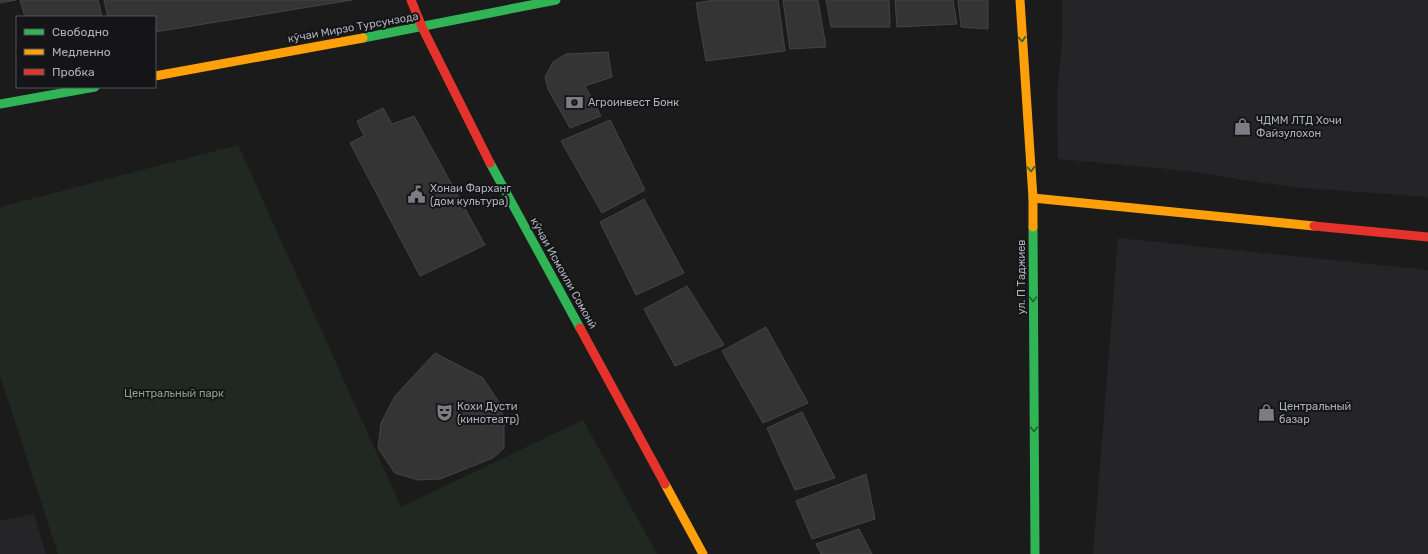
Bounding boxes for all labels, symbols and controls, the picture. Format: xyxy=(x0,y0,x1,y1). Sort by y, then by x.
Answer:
street label: кӯчаи Мирзо Турсунзода xyxy=(287,10,419,45)
legend xyxy=(16,16,156,88)
text: Свободно xyxy=(52,25,109,39)
one-way arrow xyxy=(1018,36,1027,42)
text: Медленно xyxy=(52,45,111,59)
text: Пробка xyxy=(52,65,95,79)
bank icon: Агроинвест Бонк xyxy=(565,92,585,112)
place label: Агроинвест Бонк xyxy=(588,96,679,109)
place label: ЧДММ ЛТД Хочи Файзулохон xyxy=(1256,114,1342,140)
shop icon: ЧДММ ЛТД Хочи Файзулохон xyxy=(1233,116,1253,136)
one-way arrow xyxy=(1026,166,1035,172)
place label: Хонаи Фарханг (дом культура) xyxy=(430,182,511,208)
public building icon: Хонаи Фарханг (дом культура) xyxy=(407,184,427,204)
street label: кӯчаи Исмоили Сомонӣ xyxy=(528,216,600,331)
street label: ул. П Таджиев xyxy=(1015,240,1028,314)
one-way arrow xyxy=(1029,296,1037,302)
park label: Центральный парк xyxy=(124,387,224,400)
place label: Кохи Дусти (кинотеатр) xyxy=(457,400,520,426)
place label: Центральный базар xyxy=(1279,400,1351,426)
theatre icon: Кохи Дусти (кинотеатр) xyxy=(434,402,454,422)
shop icon: Центральный базар xyxy=(1256,402,1276,422)
one-way arrow xyxy=(1030,426,1038,432)

